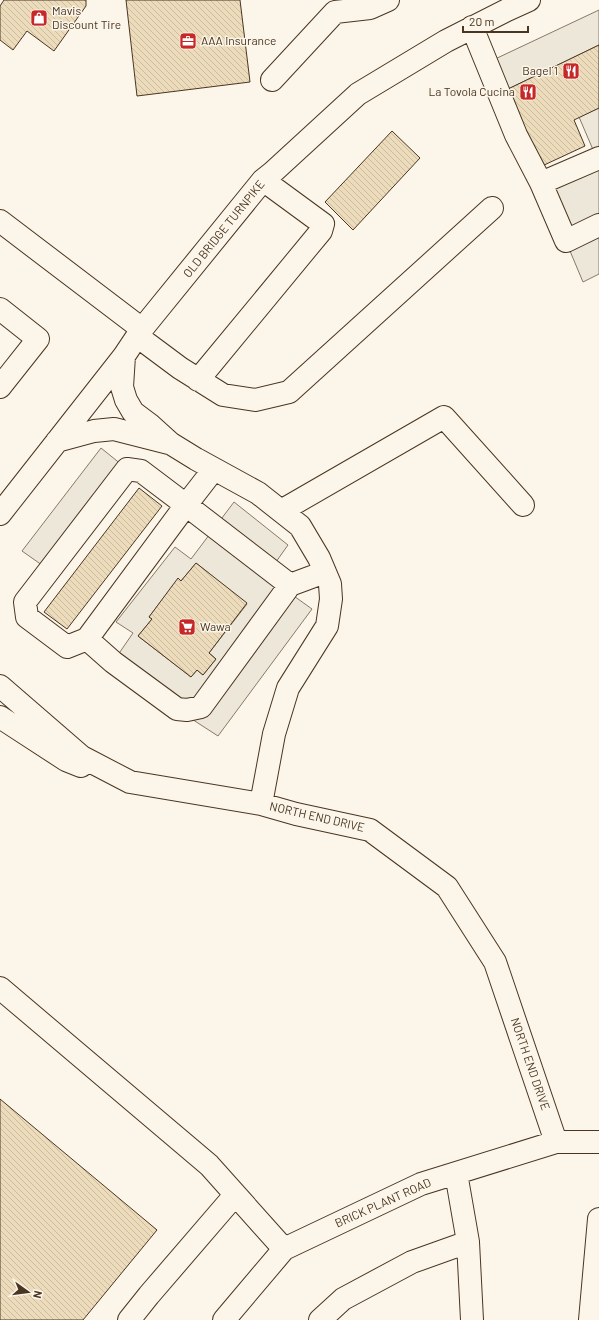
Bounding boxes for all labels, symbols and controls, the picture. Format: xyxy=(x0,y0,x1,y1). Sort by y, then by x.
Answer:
place label: Mavis Discount Tire xyxy=(52,3,121,31)
shop icon: Mavis Discount Tire xyxy=(29,8,49,28)
scale bar xyxy=(463,8,528,34)
text: 20 m xyxy=(469,14,495,28)
office icon: AAA Insurance xyxy=(178,31,198,51)
place label: AAA Insurance xyxy=(201,33,277,47)
restaurant icon: Bagel 1 xyxy=(561,61,581,81)
place label: Bagel 1 xyxy=(522,63,558,77)
restaurant icon: La Tovola Cucina xyxy=(518,82,538,102)
place label: La Tovola Cucina xyxy=(428,84,515,98)
street label: OLD BRIDGE TURNPIKE xyxy=(180,177,267,280)
supermarket icon: Wawa xyxy=(177,617,197,637)
place label: Wawa xyxy=(200,619,231,633)
street label: NORTH END DRIVE xyxy=(268,798,366,834)
street label: NORTH END DRIVE xyxy=(509,1016,553,1112)
street label: BRICK PLANT ROAD xyxy=(332,1175,433,1230)
north arrow xyxy=(8,1272,48,1312)
text: N xyxy=(31,1289,45,1300)

